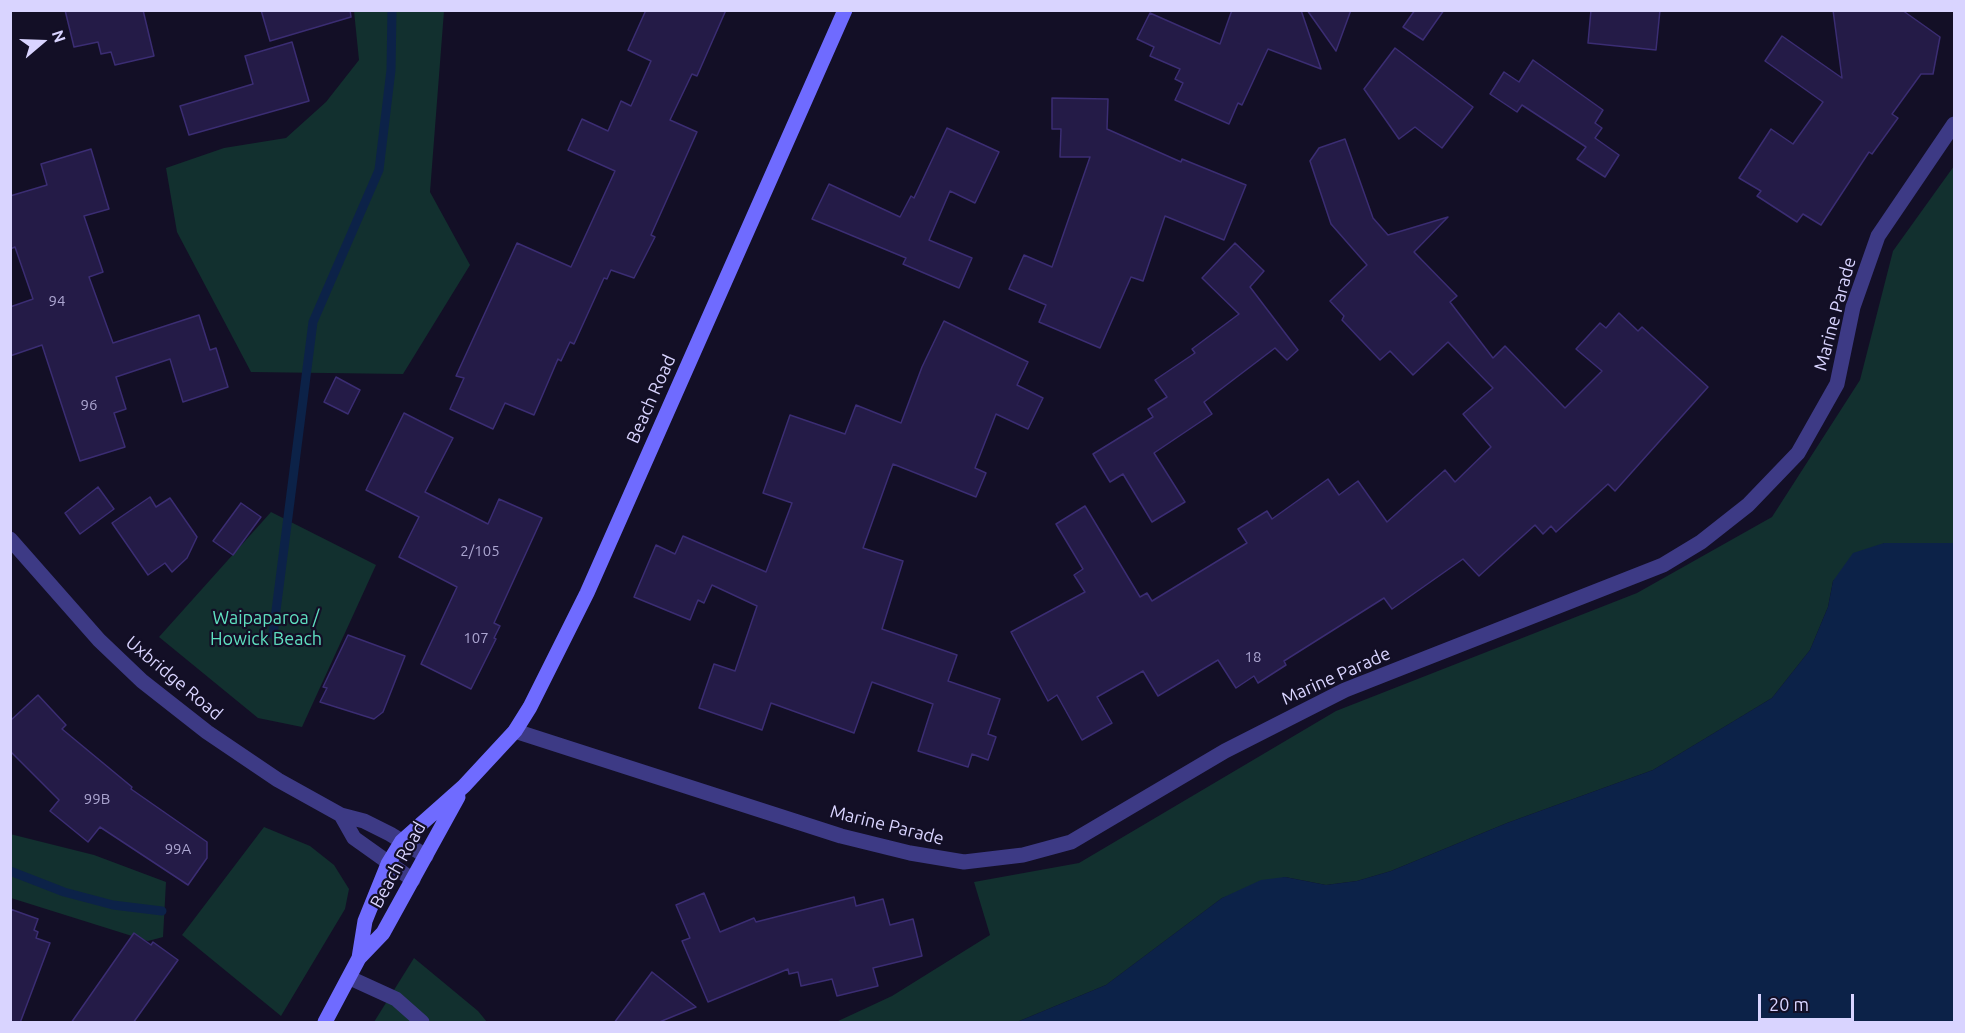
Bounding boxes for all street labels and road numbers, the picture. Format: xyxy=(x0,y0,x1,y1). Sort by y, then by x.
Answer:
street label: Marine Parade xyxy=(1809,255,1861,373)
street label: Beach Road xyxy=(622,351,680,447)
street label: Uxbridge Road xyxy=(121,631,227,725)
street label: Marine Parade xyxy=(1278,642,1394,710)
street label: Marine Parade xyxy=(828,800,946,850)
street label: Beach Road xyxy=(366,818,430,912)

